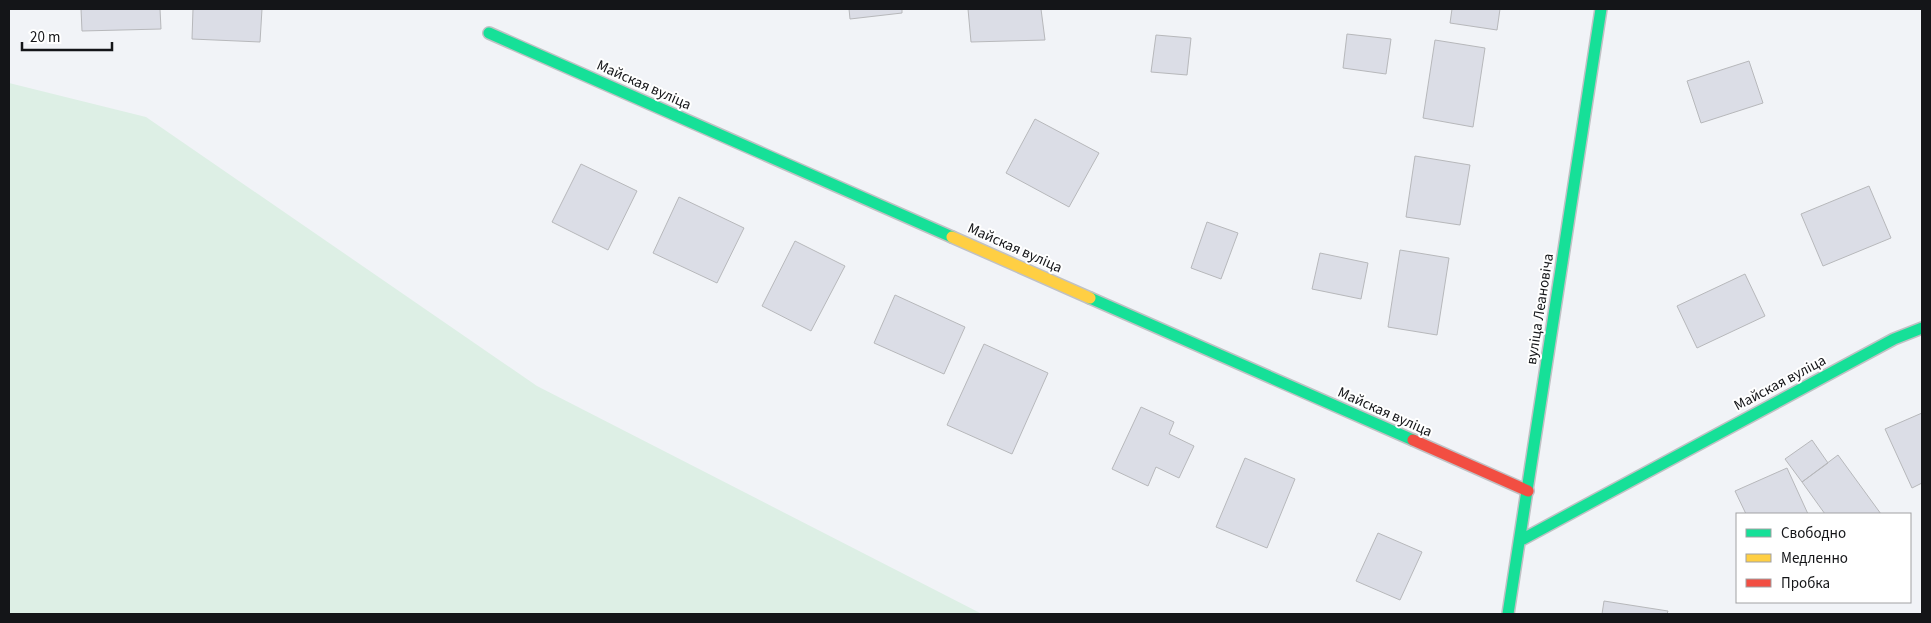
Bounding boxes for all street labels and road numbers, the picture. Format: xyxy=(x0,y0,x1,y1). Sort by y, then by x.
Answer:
street label: Майская вуліца xyxy=(593,55,695,115)
street label: Майская вуліца xyxy=(964,218,1066,278)
street label: вуліца Леановіча xyxy=(1521,252,1559,366)
street label: Майская вуліца xyxy=(1730,350,1830,416)
street label: Майская вуліца xyxy=(1334,382,1436,442)

